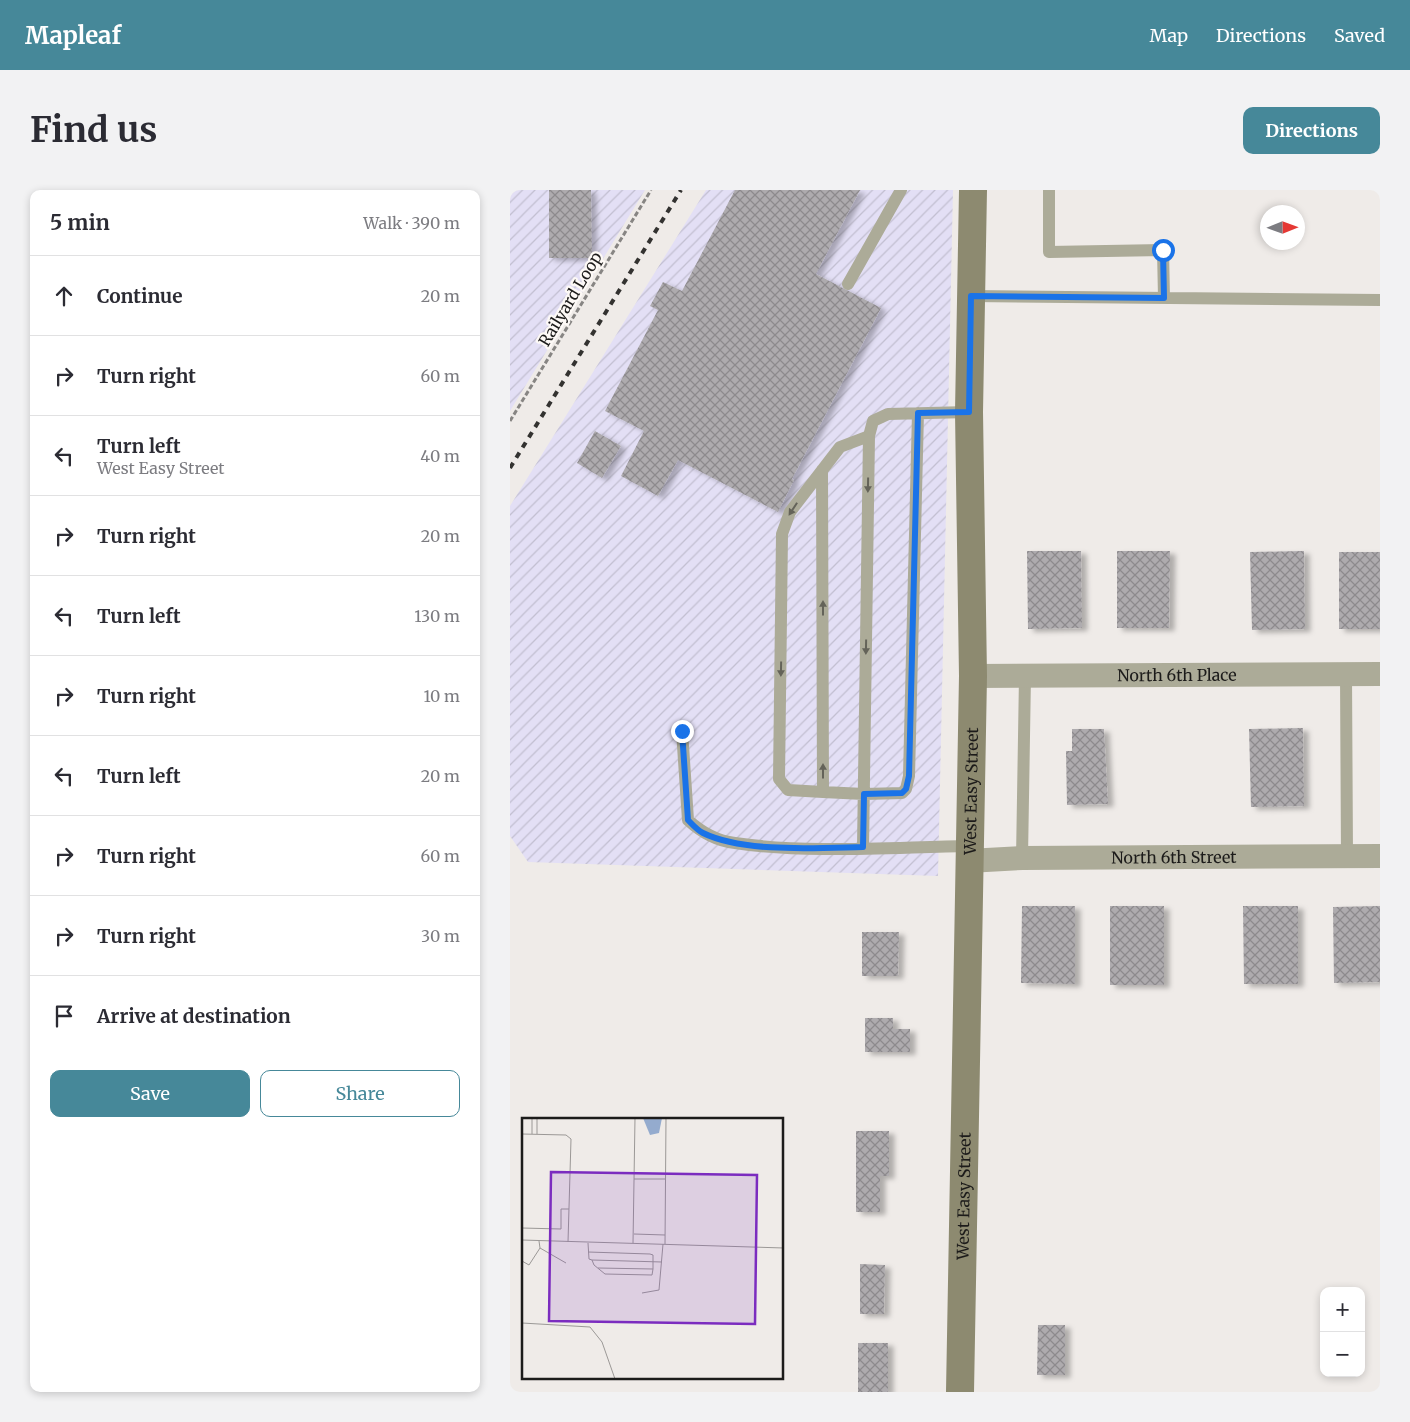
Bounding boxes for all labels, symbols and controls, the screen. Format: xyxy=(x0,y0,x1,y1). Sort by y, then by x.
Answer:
text: Mapleaf xyxy=(25,20,121,51)
text: Map xyxy=(1150,24,1188,47)
text: Directions xyxy=(1216,24,1306,47)
text: Saved xyxy=(1334,24,1385,47)
button: Directions xyxy=(1243,107,1380,154)
text: Find us xyxy=(30,108,157,152)
north arrow xyxy=(1260,205,1305,250)
text: 5 min xyxy=(50,209,110,236)
text: Walk · 390 m xyxy=(363,213,460,233)
route start xyxy=(1152,239,1175,262)
street label: Railyard Loop xyxy=(534,248,606,350)
icon: ahead xyxy=(50,282,78,310)
text: Continue xyxy=(97,284,183,308)
text: 20 m xyxy=(421,286,460,306)
icon: right xyxy=(50,362,78,390)
text: Turn right xyxy=(97,364,196,388)
text: 60 m xyxy=(420,366,460,386)
text: Turn left xyxy=(97,434,181,458)
icon: left xyxy=(50,442,78,470)
text: 40 m xyxy=(420,446,460,466)
text: West Easy Street xyxy=(97,458,225,478)
one-way arrow xyxy=(864,477,872,493)
one-way arrow xyxy=(789,503,798,516)
icon: right xyxy=(50,522,78,550)
text: Turn right xyxy=(97,524,196,548)
text: 20 m xyxy=(421,526,460,546)
one-way arrow xyxy=(819,600,827,616)
icon: left xyxy=(50,602,78,630)
text: Turn left xyxy=(97,604,181,628)
text: 130 m xyxy=(414,606,460,626)
one-way arrow xyxy=(862,639,870,655)
one-way arrow xyxy=(777,662,785,678)
street label: North 6th Place xyxy=(1117,665,1237,685)
icon: right xyxy=(50,682,78,710)
text: Turn right xyxy=(97,684,196,708)
text: 10 m xyxy=(423,686,460,706)
route end xyxy=(671,720,694,743)
street label: West Easy Street xyxy=(960,726,982,856)
icon: left xyxy=(50,762,78,790)
one-way arrow xyxy=(819,763,827,779)
text: Turn left xyxy=(97,764,181,788)
text: 20 m xyxy=(421,766,460,786)
icon: right xyxy=(50,842,78,870)
text: Turn right xyxy=(97,844,196,868)
text: 60 m xyxy=(420,846,460,866)
street label: North 6th Street xyxy=(1111,847,1237,868)
icon: right xyxy=(50,922,78,950)
text: Turn right xyxy=(97,924,196,948)
text: 30 m xyxy=(421,926,460,946)
icon: arrive xyxy=(50,1002,78,1030)
text: Arrive at destination xyxy=(97,1004,291,1028)
button: Save xyxy=(50,1070,250,1117)
button: Share xyxy=(260,1070,460,1117)
inset map xyxy=(522,1118,784,1380)
street label: West Easy Street xyxy=(952,1131,975,1261)
map controls xyxy=(1320,1287,1365,1377)
button: + xyxy=(1320,1287,1365,1332)
button: − xyxy=(1320,1332,1365,1377)

